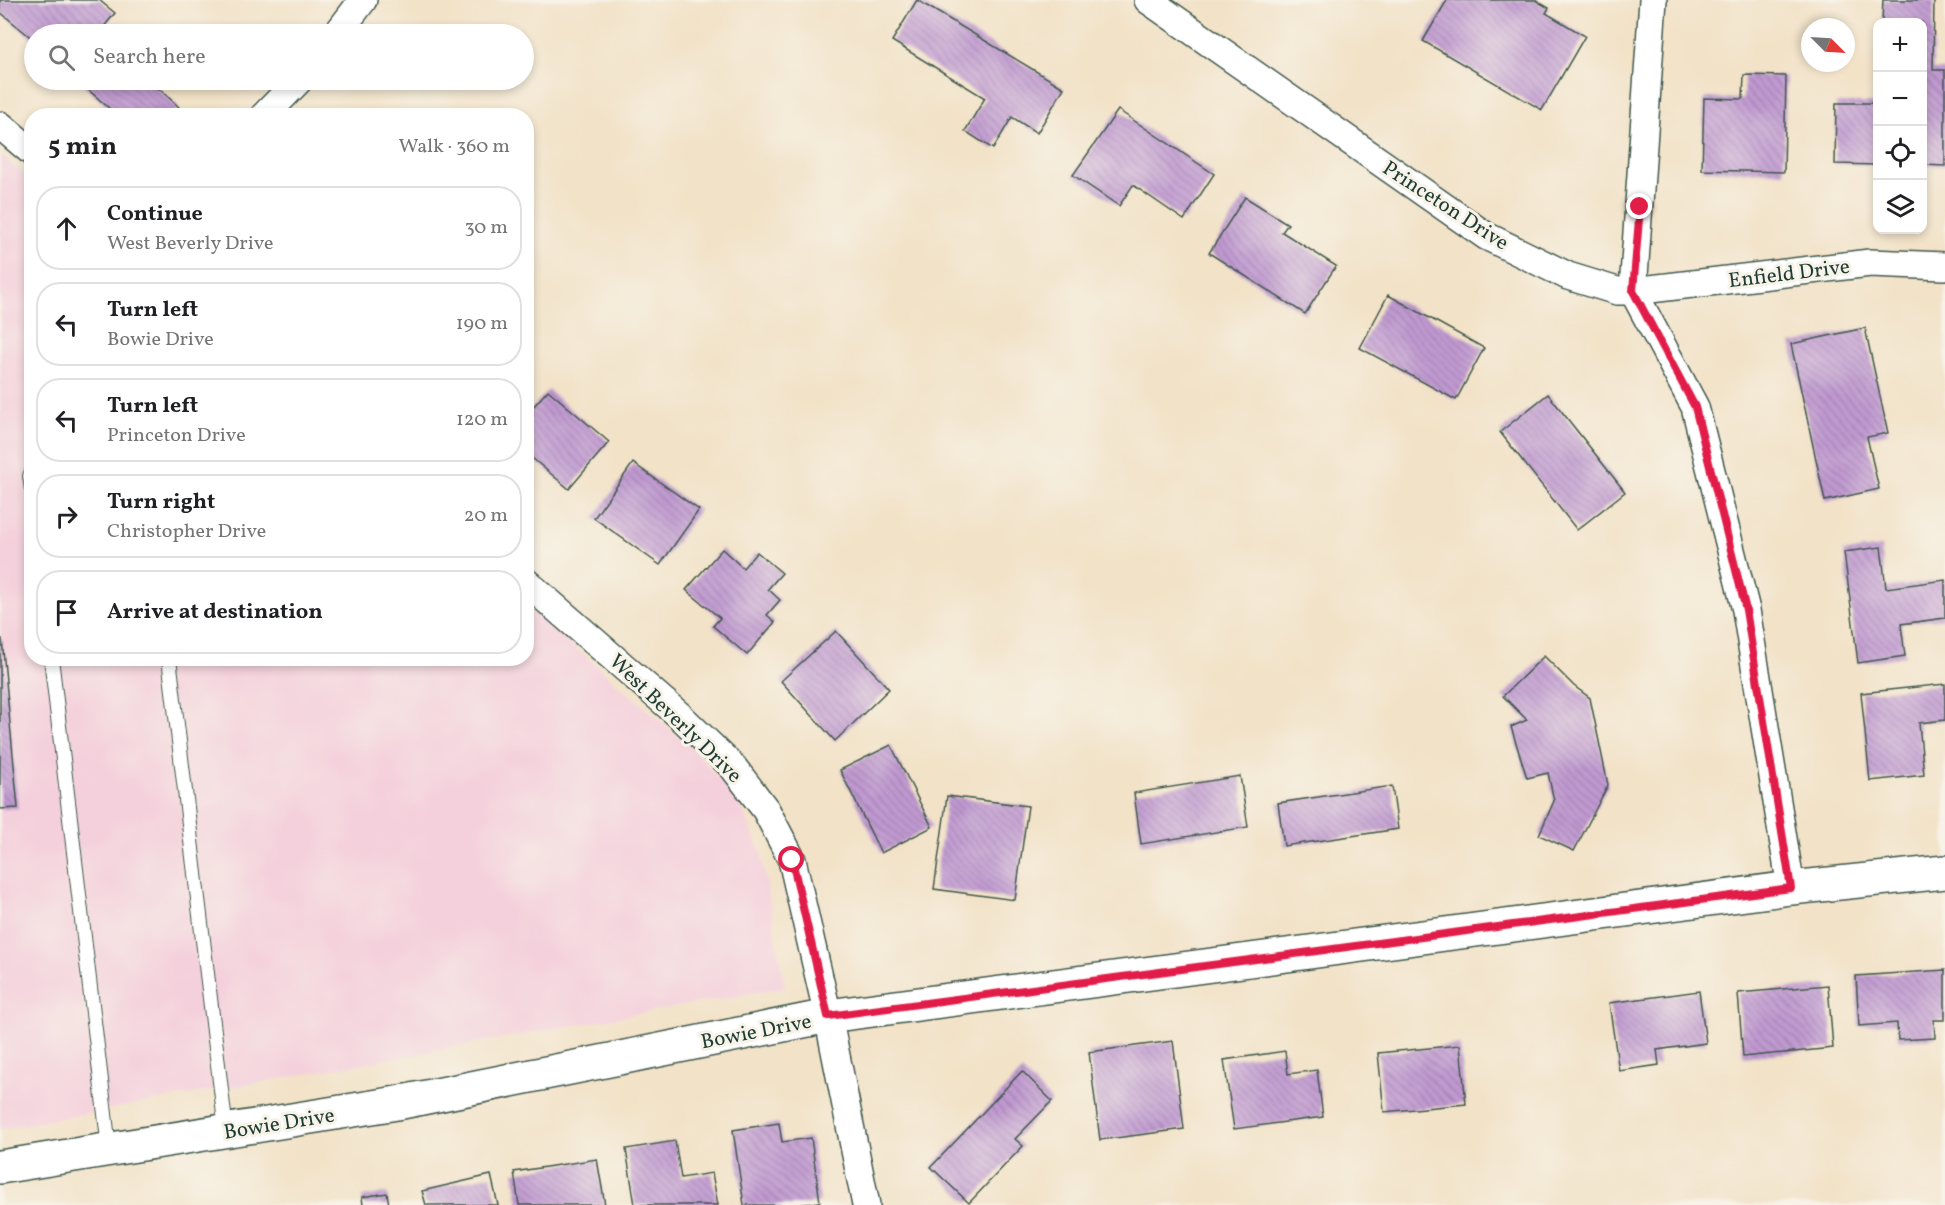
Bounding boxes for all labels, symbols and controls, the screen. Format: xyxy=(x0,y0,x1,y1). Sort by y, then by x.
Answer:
north arrow xyxy=(1801,18,1855,72)
map controls xyxy=(1873,18,1927,234)
button: + xyxy=(1873,18,1927,72)
search box xyxy=(24,24,534,90)
icon: search xyxy=(45,41,78,74)
text: Search here xyxy=(93,42,206,73)
button: − xyxy=(1873,72,1927,126)
button: locate xyxy=(1873,126,1927,180)
text: 5 min xyxy=(48,129,117,165)
text: Walk · 360 m xyxy=(398,133,510,161)
street label: Princeton Drive xyxy=(1376,154,1514,258)
button: layers xyxy=(1873,180,1927,234)
route end xyxy=(1626,193,1652,219)
text: Continue xyxy=(107,199,203,230)
icon: ahead xyxy=(50,212,83,245)
text: 30 m xyxy=(464,214,508,242)
text: West Beverly Drive xyxy=(107,230,274,258)
street label: Enfield Drive xyxy=(1727,253,1851,296)
text: Turn left xyxy=(107,295,198,326)
icon: left xyxy=(50,308,83,341)
text: 190 m xyxy=(456,310,508,338)
text: Bowie Drive xyxy=(107,326,214,354)
text: Turn left xyxy=(107,391,198,422)
icon: left xyxy=(50,404,83,437)
text: 120 m xyxy=(456,406,508,434)
text: Princeton Drive xyxy=(107,422,246,450)
text: Turn right xyxy=(107,487,215,518)
icon: right xyxy=(50,500,83,533)
text: 20 m xyxy=(464,502,508,530)
text: Christopher Drive xyxy=(107,518,266,546)
icon: arrive xyxy=(50,596,83,629)
text: Arrive at destination xyxy=(107,597,323,628)
street label: West Beverly Drive xyxy=(602,648,748,790)
route start xyxy=(778,846,804,872)
street label: Bowie Drive xyxy=(699,1008,814,1057)
street label: Bowie Drive xyxy=(222,1101,337,1148)

